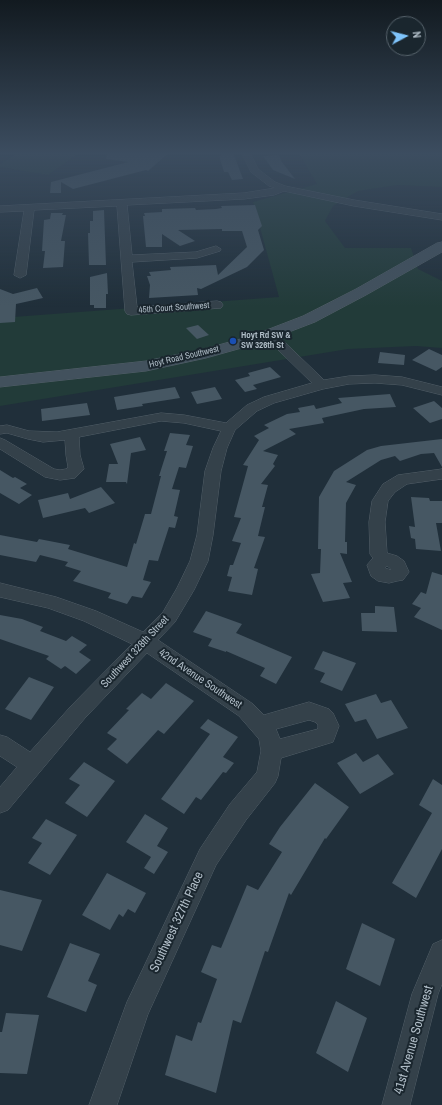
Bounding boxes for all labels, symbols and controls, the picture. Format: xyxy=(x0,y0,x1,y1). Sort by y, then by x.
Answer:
north arrow xyxy=(386,16,426,56)
text: N xyxy=(410,31,424,39)
street label: 45th Court Southwest xyxy=(138,300,210,316)
place label: Hoyt Rd SW & SW 326th St xyxy=(241,331,291,352)
marker: Hoyt Rd SW & SW 326th St xyxy=(228,336,238,346)
street label: Hoyt Road Southwest xyxy=(148,344,220,370)
street label: Southwest 328th Street xyxy=(98,613,172,691)
street label: 42nd Avenue Southwest xyxy=(156,646,244,712)
street label: Southwest 327th Place xyxy=(147,869,207,975)
street label: 41st Avenue Southwest xyxy=(391,984,437,1096)

